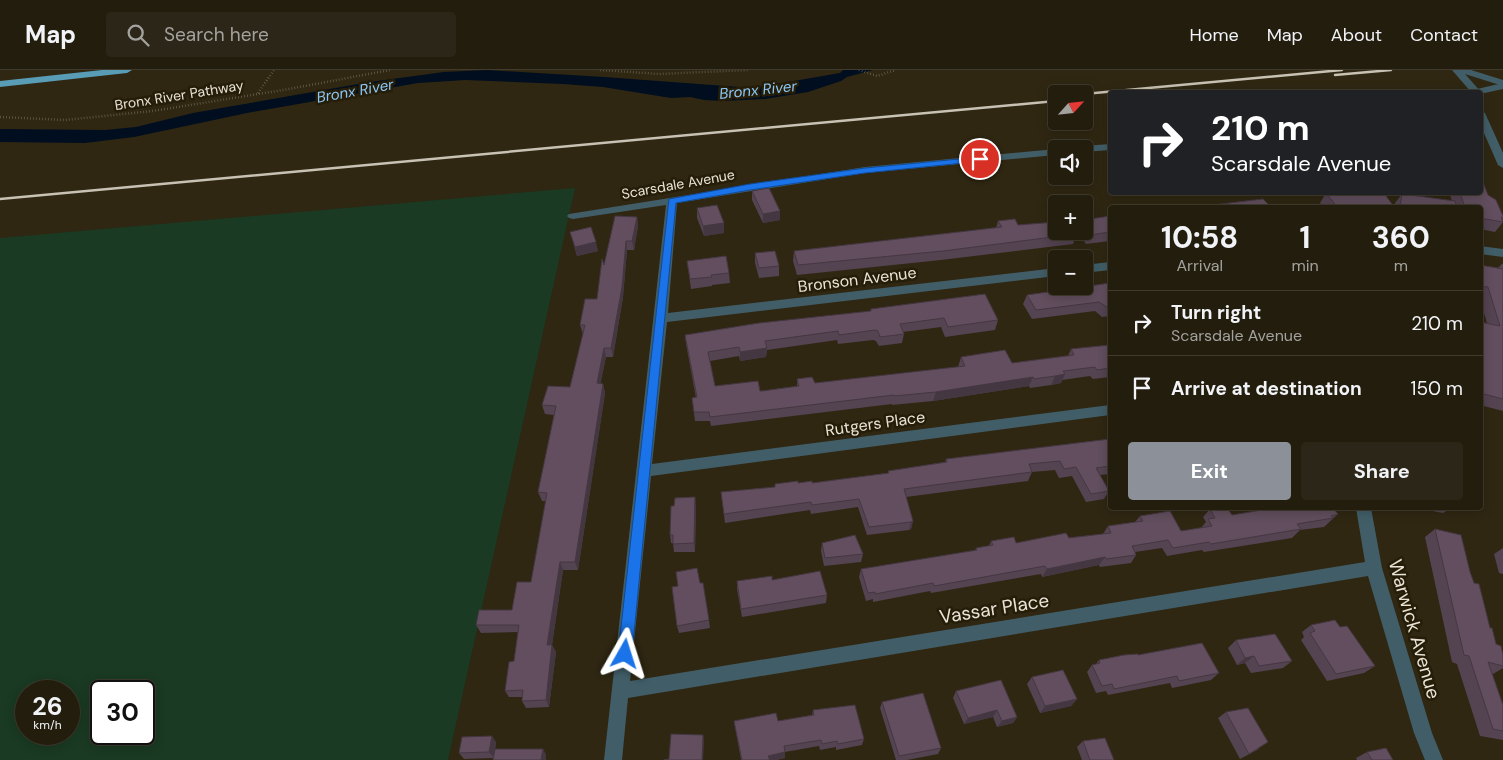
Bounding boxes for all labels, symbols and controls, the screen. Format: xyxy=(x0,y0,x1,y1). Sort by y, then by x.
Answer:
search box xyxy=(106,12,456,57)
text: Map xyxy=(25,19,76,50)
icon: search xyxy=(124,21,152,49)
text: Search here xyxy=(164,22,269,47)
text: Home xyxy=(1189,23,1239,47)
text: Map xyxy=(1267,23,1303,47)
text: About xyxy=(1331,23,1382,47)
text: Contact xyxy=(1410,23,1478,47)
water label: Bronx River xyxy=(315,74,396,108)
street label: Bronx River Pathway xyxy=(113,76,245,114)
water label: Bronx River xyxy=(718,76,798,104)
north arrow xyxy=(1048,85,1092,130)
map controls xyxy=(1048,85,1093,295)
text: 210 m xyxy=(1211,105,1310,151)
icon: right xyxy=(1128,110,1193,175)
pin xyxy=(959,138,1001,180)
button: sound xyxy=(1048,140,1093,185)
icon: arrive xyxy=(966,145,994,173)
text: Scarsdale Avenue xyxy=(1211,149,1391,178)
street label: Scarsdale Avenue xyxy=(620,165,736,203)
button: + xyxy=(1048,195,1093,240)
text: 10:58 xyxy=(1161,218,1238,257)
text: 1 xyxy=(1300,218,1310,257)
text: 360 xyxy=(1372,218,1430,257)
button: − xyxy=(1048,250,1093,295)
text: Arrival xyxy=(1176,255,1223,276)
text: min xyxy=(1291,255,1319,276)
text: m xyxy=(1394,255,1408,276)
street label: Bronson Avenue xyxy=(797,262,918,297)
text: Turn right xyxy=(1171,300,1261,325)
icon: right xyxy=(1128,309,1156,337)
text: 210 m xyxy=(1411,311,1463,336)
text: Scarsdale Avenue xyxy=(1171,325,1302,346)
icon: arrive xyxy=(1128,374,1156,402)
text: Arrive at destination xyxy=(1171,376,1362,401)
text: 150 m xyxy=(1411,376,1463,401)
street label: Rutgers Place xyxy=(824,406,926,441)
button: Exit xyxy=(1128,442,1291,500)
button: Share xyxy=(1301,442,1463,500)
street label: Warwick Avenue xyxy=(1383,557,1446,702)
street label: Vassar Place xyxy=(937,587,1051,630)
position arrow xyxy=(598,627,650,679)
speed limit sign: 30 xyxy=(90,680,155,745)
text: 26 xyxy=(32,690,63,723)
text: km/h xyxy=(33,717,62,733)

